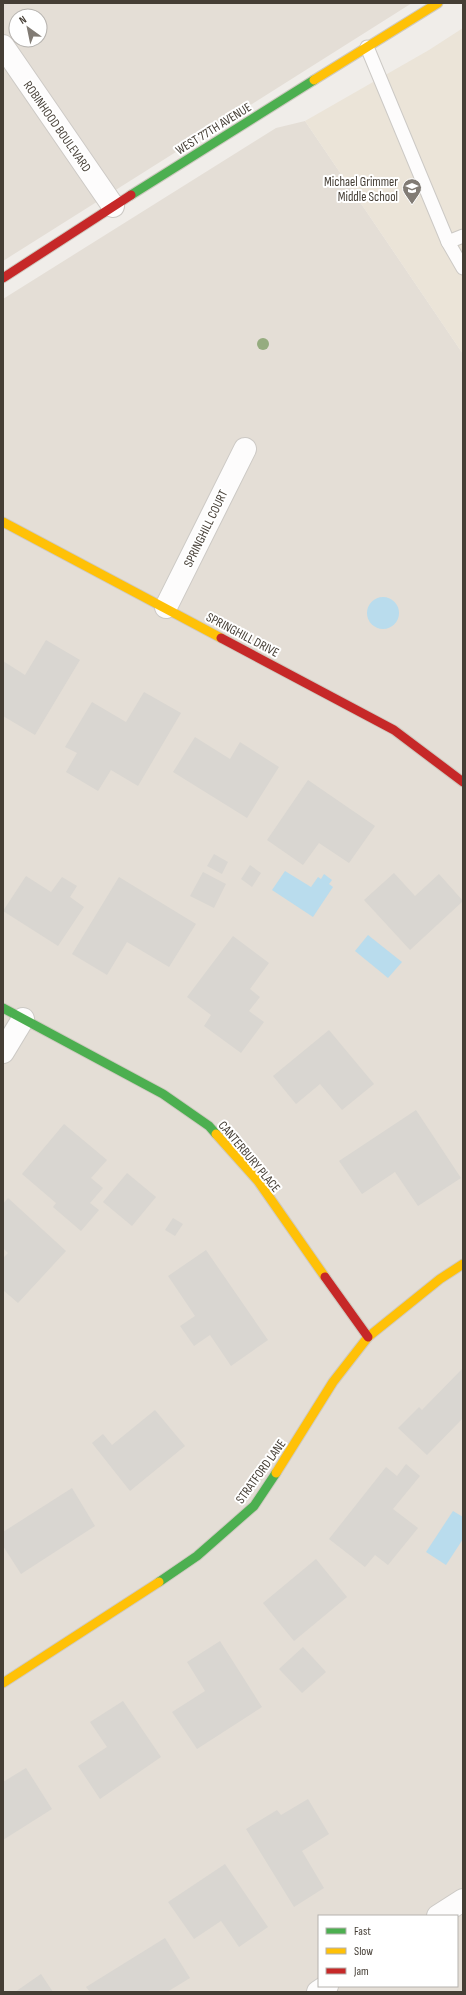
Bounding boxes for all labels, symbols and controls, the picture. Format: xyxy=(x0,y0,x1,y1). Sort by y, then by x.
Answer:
north arrow xyxy=(8,8,48,48)
text: N xyxy=(17,13,29,27)
street label: ROBINHOOD BOULEVARD xyxy=(20,78,95,175)
street label: WEST 77TH AVENUE xyxy=(173,99,254,158)
place label: Michael Grimmer Middle School xyxy=(324,174,398,205)
school or university icon: Michael Grimmer Middle School xyxy=(401,177,423,205)
street label: SPRINGHILL COURT xyxy=(180,487,231,570)
street label: SPRINGHILL DRIVE xyxy=(203,609,282,661)
street label: CANTERBURY PLACE xyxy=(215,1118,284,1196)
street label: STRATFORD LANE xyxy=(232,1436,289,1507)
legend xyxy=(318,1915,458,1987)
text: Fast xyxy=(354,1924,371,1939)
text: Slow xyxy=(354,1944,373,1959)
text: Jam xyxy=(353,1964,369,1979)

